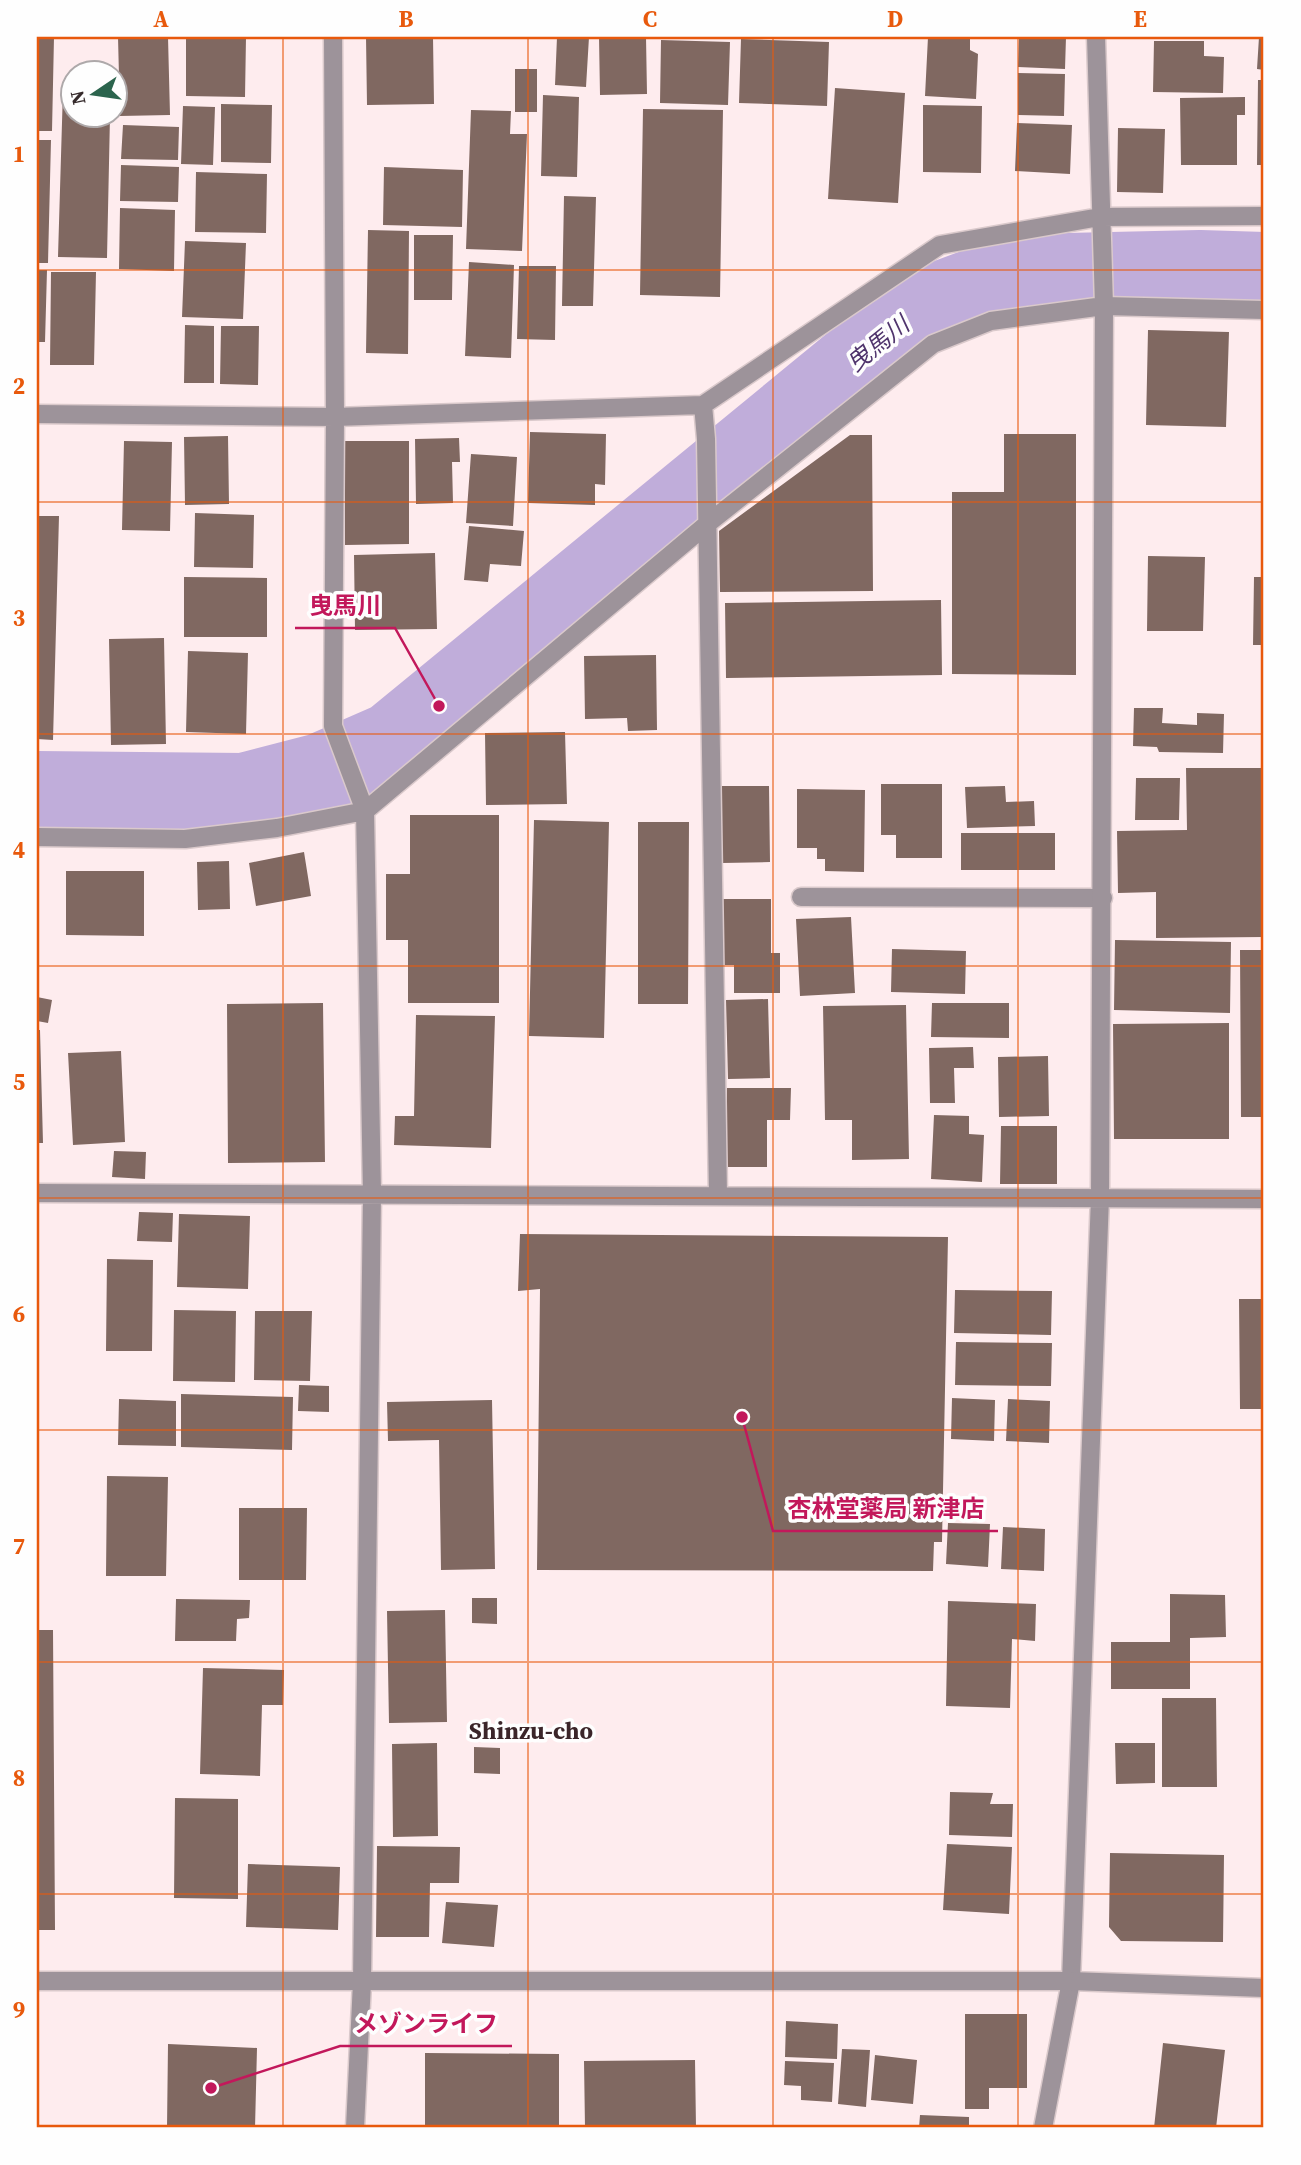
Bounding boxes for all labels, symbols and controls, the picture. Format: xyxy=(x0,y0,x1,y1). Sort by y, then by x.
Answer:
text: A xyxy=(153,3,169,35)
text: B xyxy=(399,3,414,35)
text: C xyxy=(643,3,657,35)
text: D xyxy=(887,3,903,35)
text: E xyxy=(1133,3,1147,35)
north arrow xyxy=(60,60,130,130)
text: N xyxy=(63,88,92,107)
text: 1 xyxy=(13,138,25,170)
water label: 曳馬川 xyxy=(839,306,918,379)
text: 2 xyxy=(13,370,25,402)
callout: 曳馬川 xyxy=(295,583,395,628)
text: 曳馬川 xyxy=(309,589,381,622)
text: 3 xyxy=(13,602,25,634)
text: 4 xyxy=(13,834,25,866)
text: 5 xyxy=(13,1066,25,1098)
text: 6 xyxy=(13,1298,25,1330)
callout: 杏林堂薬局 新津店 xyxy=(773,1486,998,1531)
text: 杏林堂薬局 新津店 xyxy=(787,1492,985,1525)
text: 7 xyxy=(13,1530,25,1562)
district label: Shinzu-cho xyxy=(469,1714,593,1747)
text: 8 xyxy=(13,1762,25,1794)
text: 9 xyxy=(13,1994,25,2026)
callout: メゾンライフ xyxy=(340,2001,512,2046)
text: メゾンライフ xyxy=(354,2007,498,2040)

